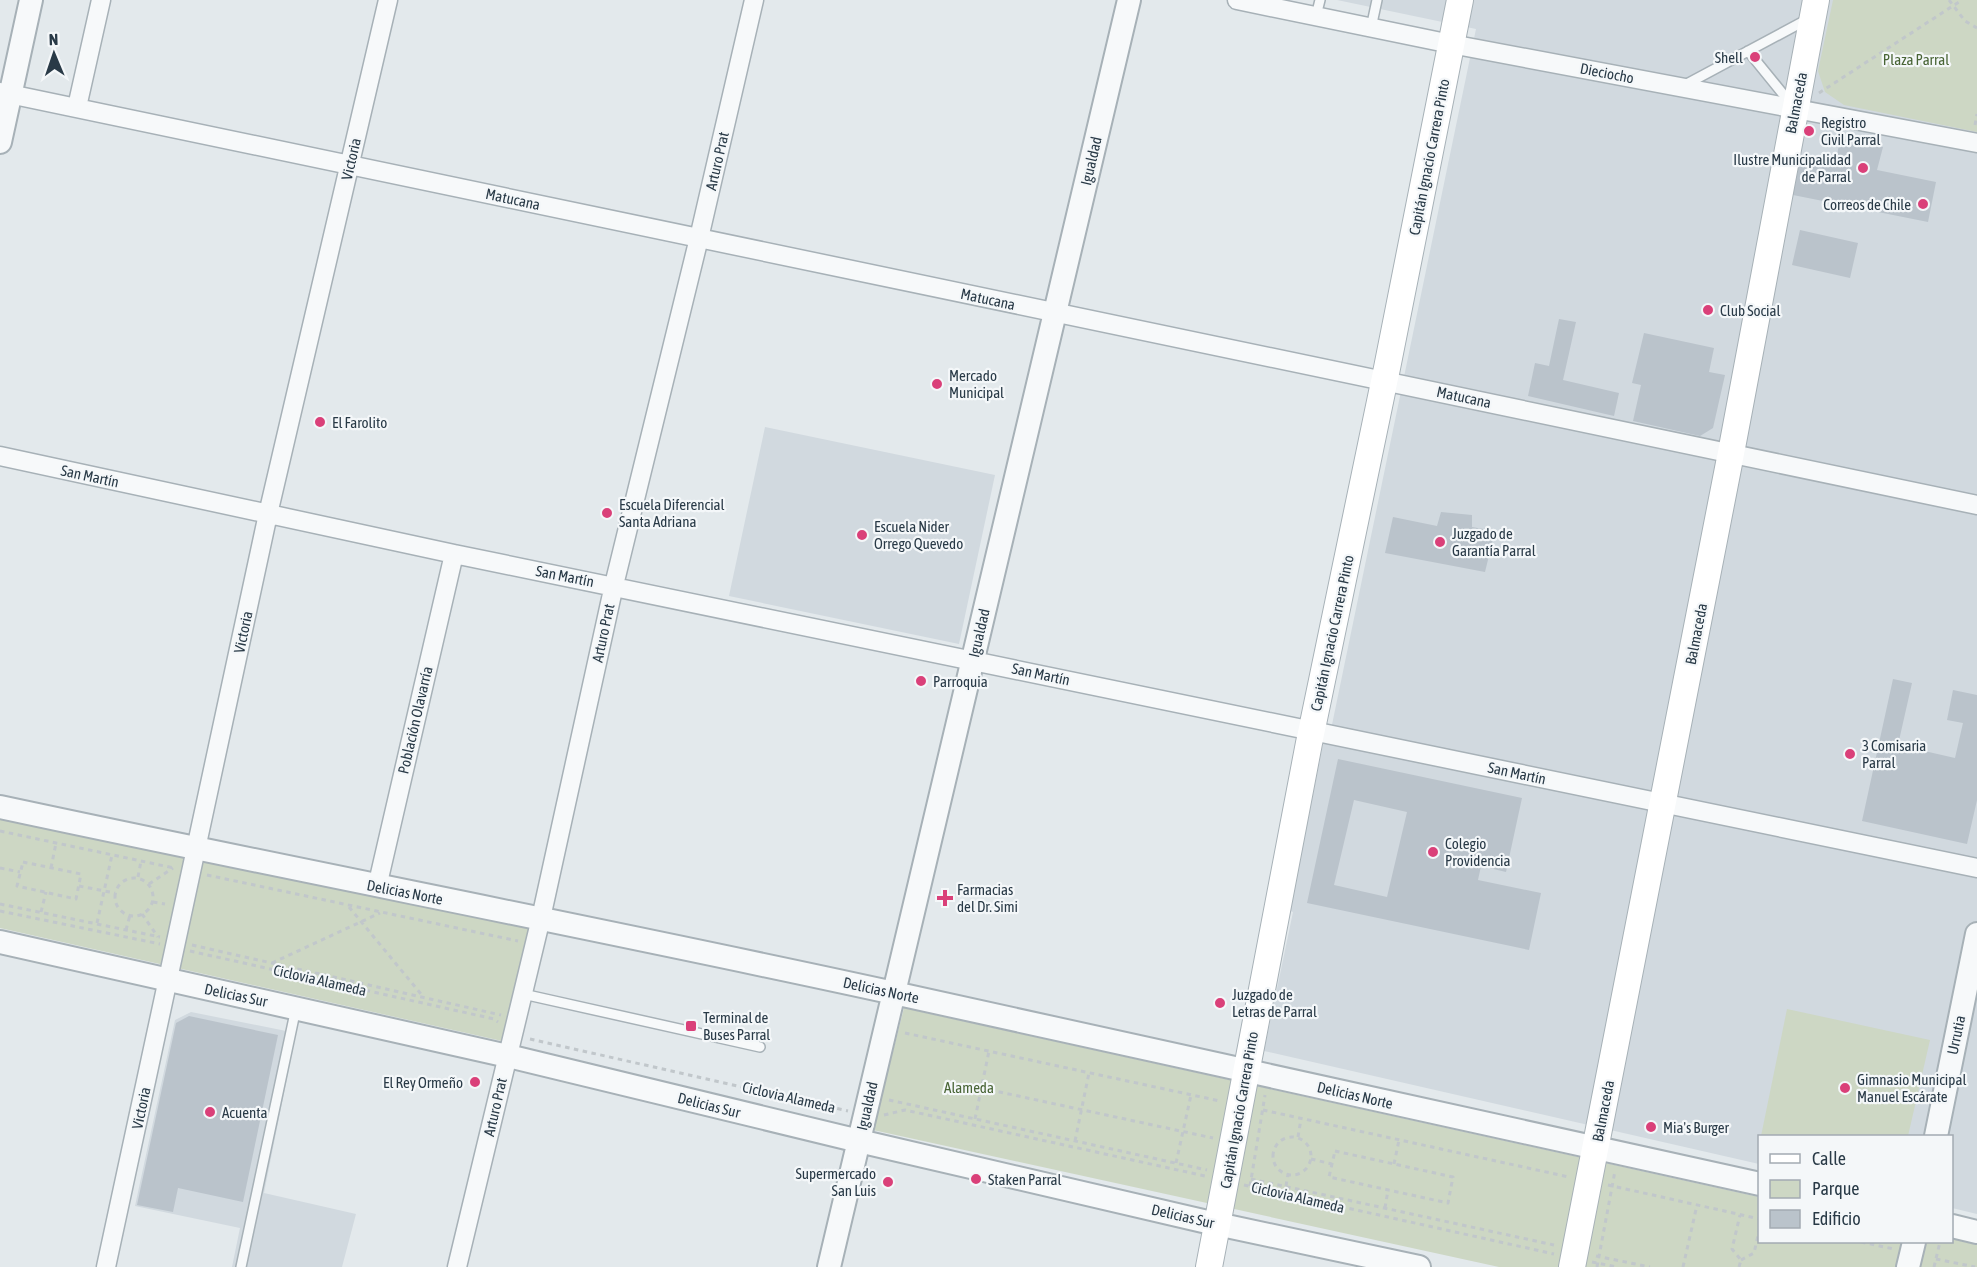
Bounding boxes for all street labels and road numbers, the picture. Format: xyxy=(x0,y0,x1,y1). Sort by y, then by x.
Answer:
street label: Dieciocho xyxy=(1579,59,1635,87)
street label: Balmaceda xyxy=(1782,71,1810,135)
street label: Capitán Ignacio Carrera Pinto xyxy=(1405,77,1453,237)
street label: Arturo Prat xyxy=(702,130,732,192)
street label: Igualdad xyxy=(1077,135,1105,187)
street label: Victoria xyxy=(338,136,364,182)
street label: Matucana xyxy=(484,185,542,213)
street label: Matucana xyxy=(959,285,1017,313)
street label: Matucana xyxy=(1435,383,1493,411)
street label: San Martín xyxy=(59,462,121,490)
street label: Capitán Ignacio Carrera Pinto xyxy=(1307,553,1357,713)
street label: San Martín xyxy=(534,562,596,590)
street label: Arturo Prat xyxy=(589,602,617,664)
street label: Balmaceda xyxy=(1682,602,1710,666)
street label: Igualdad xyxy=(965,607,993,659)
street label: Victoria xyxy=(230,609,256,655)
street label: San Martín xyxy=(1010,660,1072,688)
street label: Población Olavarría xyxy=(394,665,436,775)
street label: San Martín xyxy=(1486,759,1548,787)
street label: Delicias Norte xyxy=(366,876,445,908)
street label: Ciclovia Alameda xyxy=(272,961,368,999)
street label: Delicias Norte xyxy=(842,974,921,1006)
street label: Delicias Sur xyxy=(203,980,270,1010)
street label: Urrutia xyxy=(1944,1014,1968,1056)
street label: Capitán Ignacio Carrera Pinto xyxy=(1217,1030,1261,1190)
street label: Arturo Prat xyxy=(480,1076,510,1138)
street label: Ciclovia Alameda xyxy=(741,1078,837,1116)
street label: Delicias Norte xyxy=(1316,1078,1395,1112)
street label: Balmaceda xyxy=(1589,1079,1617,1143)
street label: Igualdad xyxy=(853,1080,881,1132)
street label: Victoria xyxy=(128,1085,154,1131)
street label: Delicias Sur xyxy=(676,1089,743,1121)
street label: Ciclovia Alameda xyxy=(1250,1178,1346,1216)
street label: Delicias Sur xyxy=(1150,1201,1217,1232)

